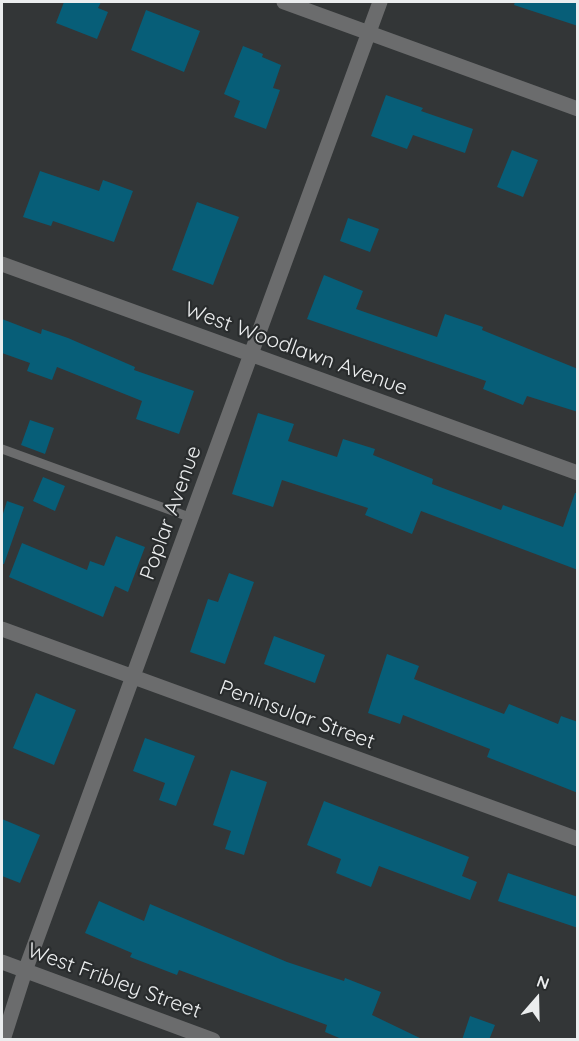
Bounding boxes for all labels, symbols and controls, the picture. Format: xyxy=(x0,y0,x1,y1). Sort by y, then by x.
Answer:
street label: West Woodlawn Avenue xyxy=(181,297,411,401)
street label: Poplar Avenue xyxy=(135,442,207,584)
street label: Peninsular Street xyxy=(216,675,378,755)
street label: West Fribley Street xyxy=(24,938,204,1024)
north arrow xyxy=(507,969,567,1029)
text: N xyxy=(534,971,552,993)

